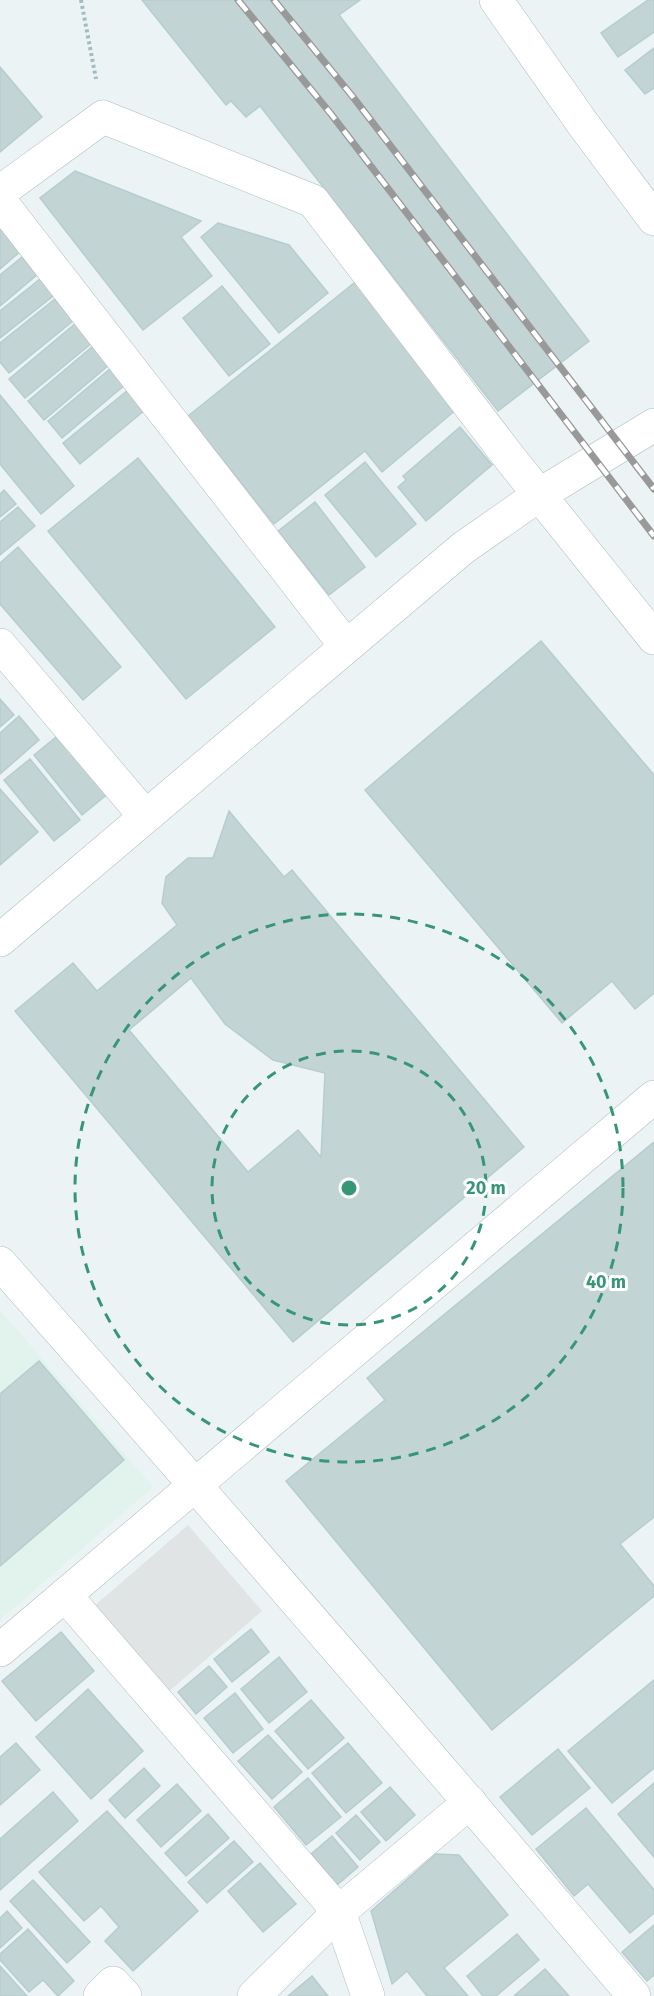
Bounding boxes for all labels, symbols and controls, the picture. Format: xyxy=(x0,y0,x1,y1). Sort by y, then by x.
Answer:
text: 20 m xyxy=(466,1177,506,1199)
centre of rings xyxy=(339,1178,359,1198)
text: 40 m xyxy=(586,1271,626,1293)

